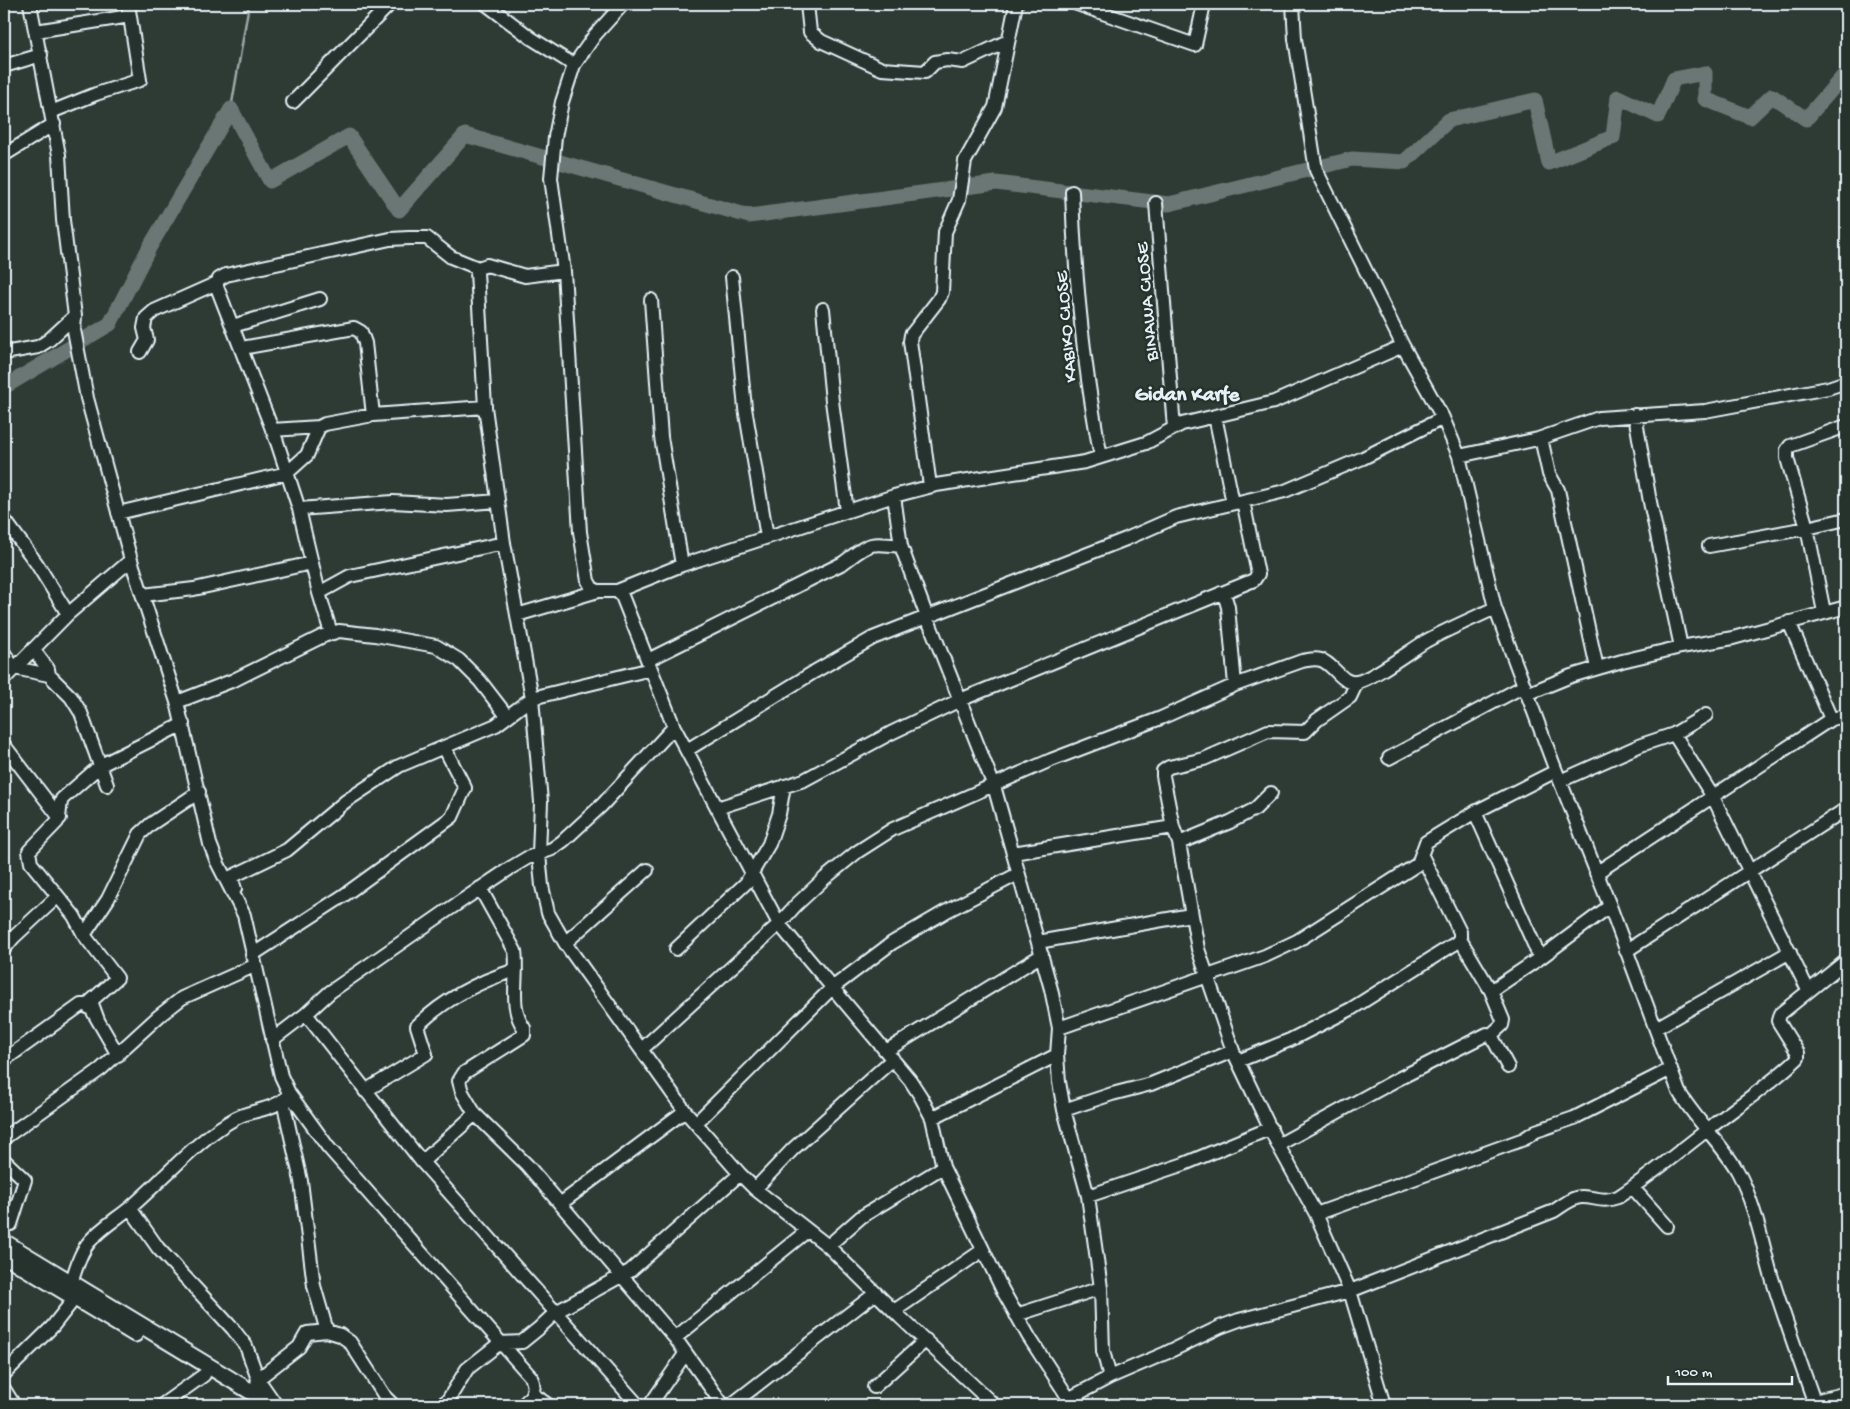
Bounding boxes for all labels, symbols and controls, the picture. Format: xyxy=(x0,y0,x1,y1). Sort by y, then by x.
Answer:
street label: BINAWA CLOSE xyxy=(1132,240,1165,363)
street label: KABIKO CLOSE xyxy=(1051,269,1084,383)
district label: Gidan Karfe xyxy=(1135,384,1240,409)
scale bar xyxy=(1668,1354,1791,1386)
text: 100 m xyxy=(1674,1364,1713,1382)

